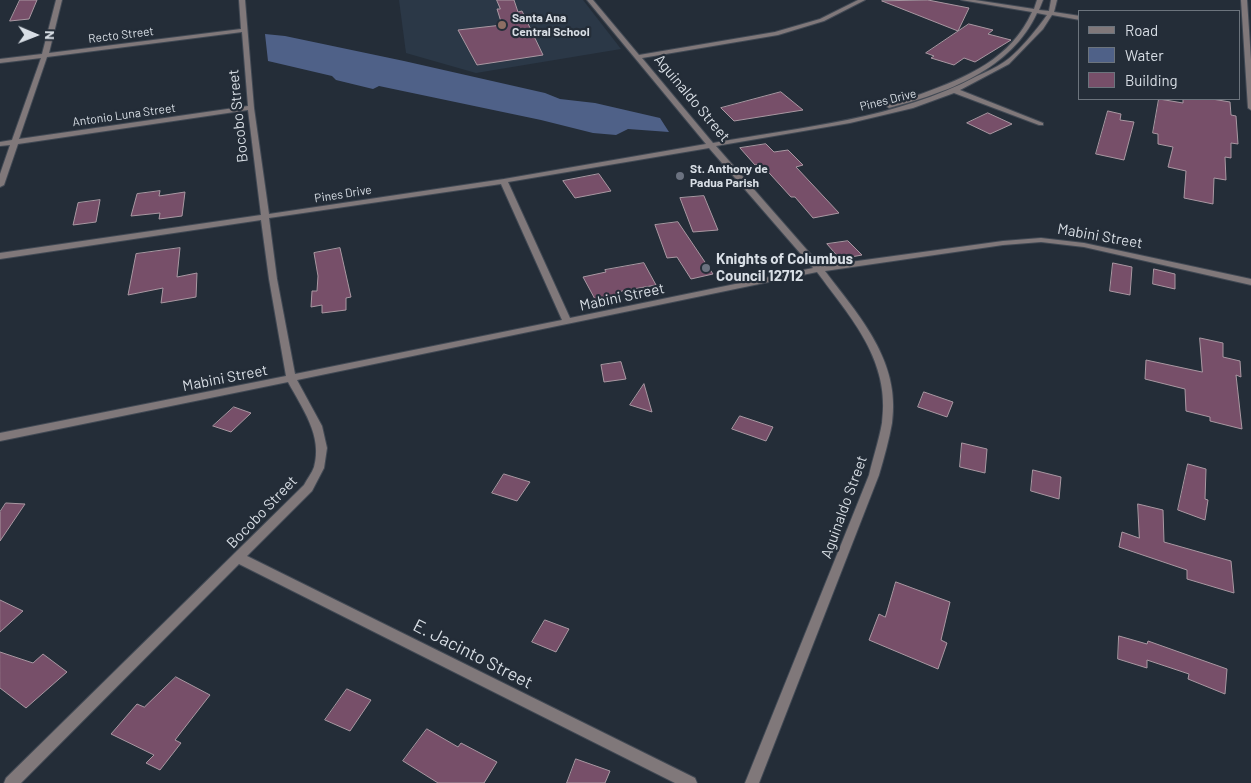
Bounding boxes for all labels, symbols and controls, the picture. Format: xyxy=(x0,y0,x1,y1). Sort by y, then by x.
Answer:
north arrow xyxy=(10,10,60,60)
legend xyxy=(1078,10,1241,100)
place label: Santa Ana Central School xyxy=(512,11,590,39)
marker: Santa Ana Central School xyxy=(496,19,508,31)
text: Road xyxy=(1125,21,1158,39)
street label: Recto Street xyxy=(87,24,155,46)
text: N xyxy=(42,30,59,40)
text: Water xyxy=(1125,46,1164,64)
street label: Aguinaldo Street xyxy=(650,51,734,145)
street label: Bocobo Street xyxy=(224,68,252,164)
text: Building xyxy=(1125,71,1178,89)
street label: Pines Drive xyxy=(858,86,918,114)
street label: Antonio Luna Street xyxy=(72,101,176,129)
place label: St. Anthony de Padua Parish xyxy=(690,162,768,190)
marker: St. Anthony de Padua Parish xyxy=(674,170,686,182)
street label: Pines Drive xyxy=(313,182,373,206)
street label: Mabini Street xyxy=(1056,220,1144,252)
place label: Knights of Columbus Council 12712 xyxy=(716,250,853,285)
marker: Knights of Columbus Council 12712 xyxy=(700,262,712,274)
street label: Mabini Street xyxy=(578,279,666,315)
street label: Mabini Street xyxy=(181,361,269,395)
street label: Aguinaldo Street xyxy=(817,453,871,561)
street label: Bocobo Street xyxy=(223,472,301,552)
street label: E. Jacinto Street xyxy=(409,615,537,693)

